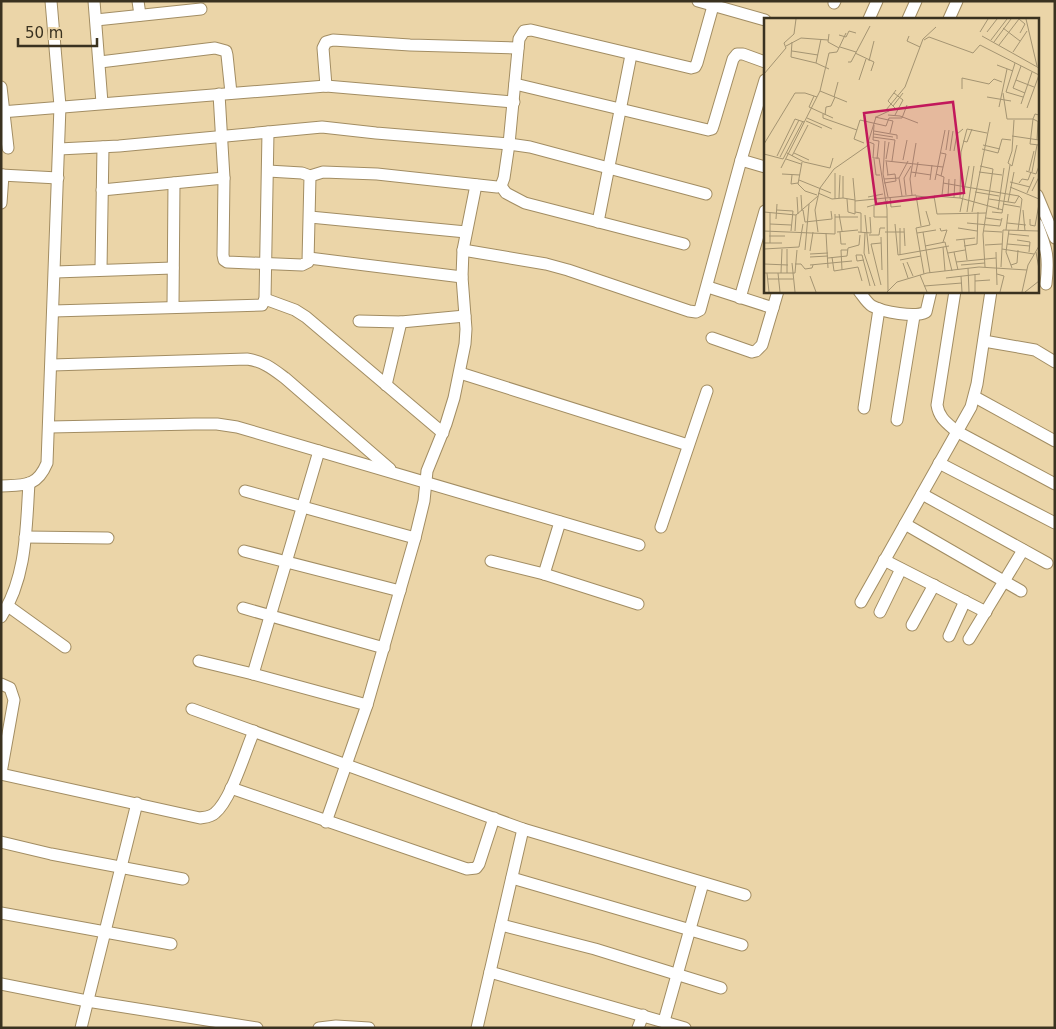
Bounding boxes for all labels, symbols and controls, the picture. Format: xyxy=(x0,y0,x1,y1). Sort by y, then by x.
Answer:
scale bar xyxy=(18,15,96,47)
inset map xyxy=(764,18,1038,292)
text: 50 m xyxy=(25,24,63,42)

